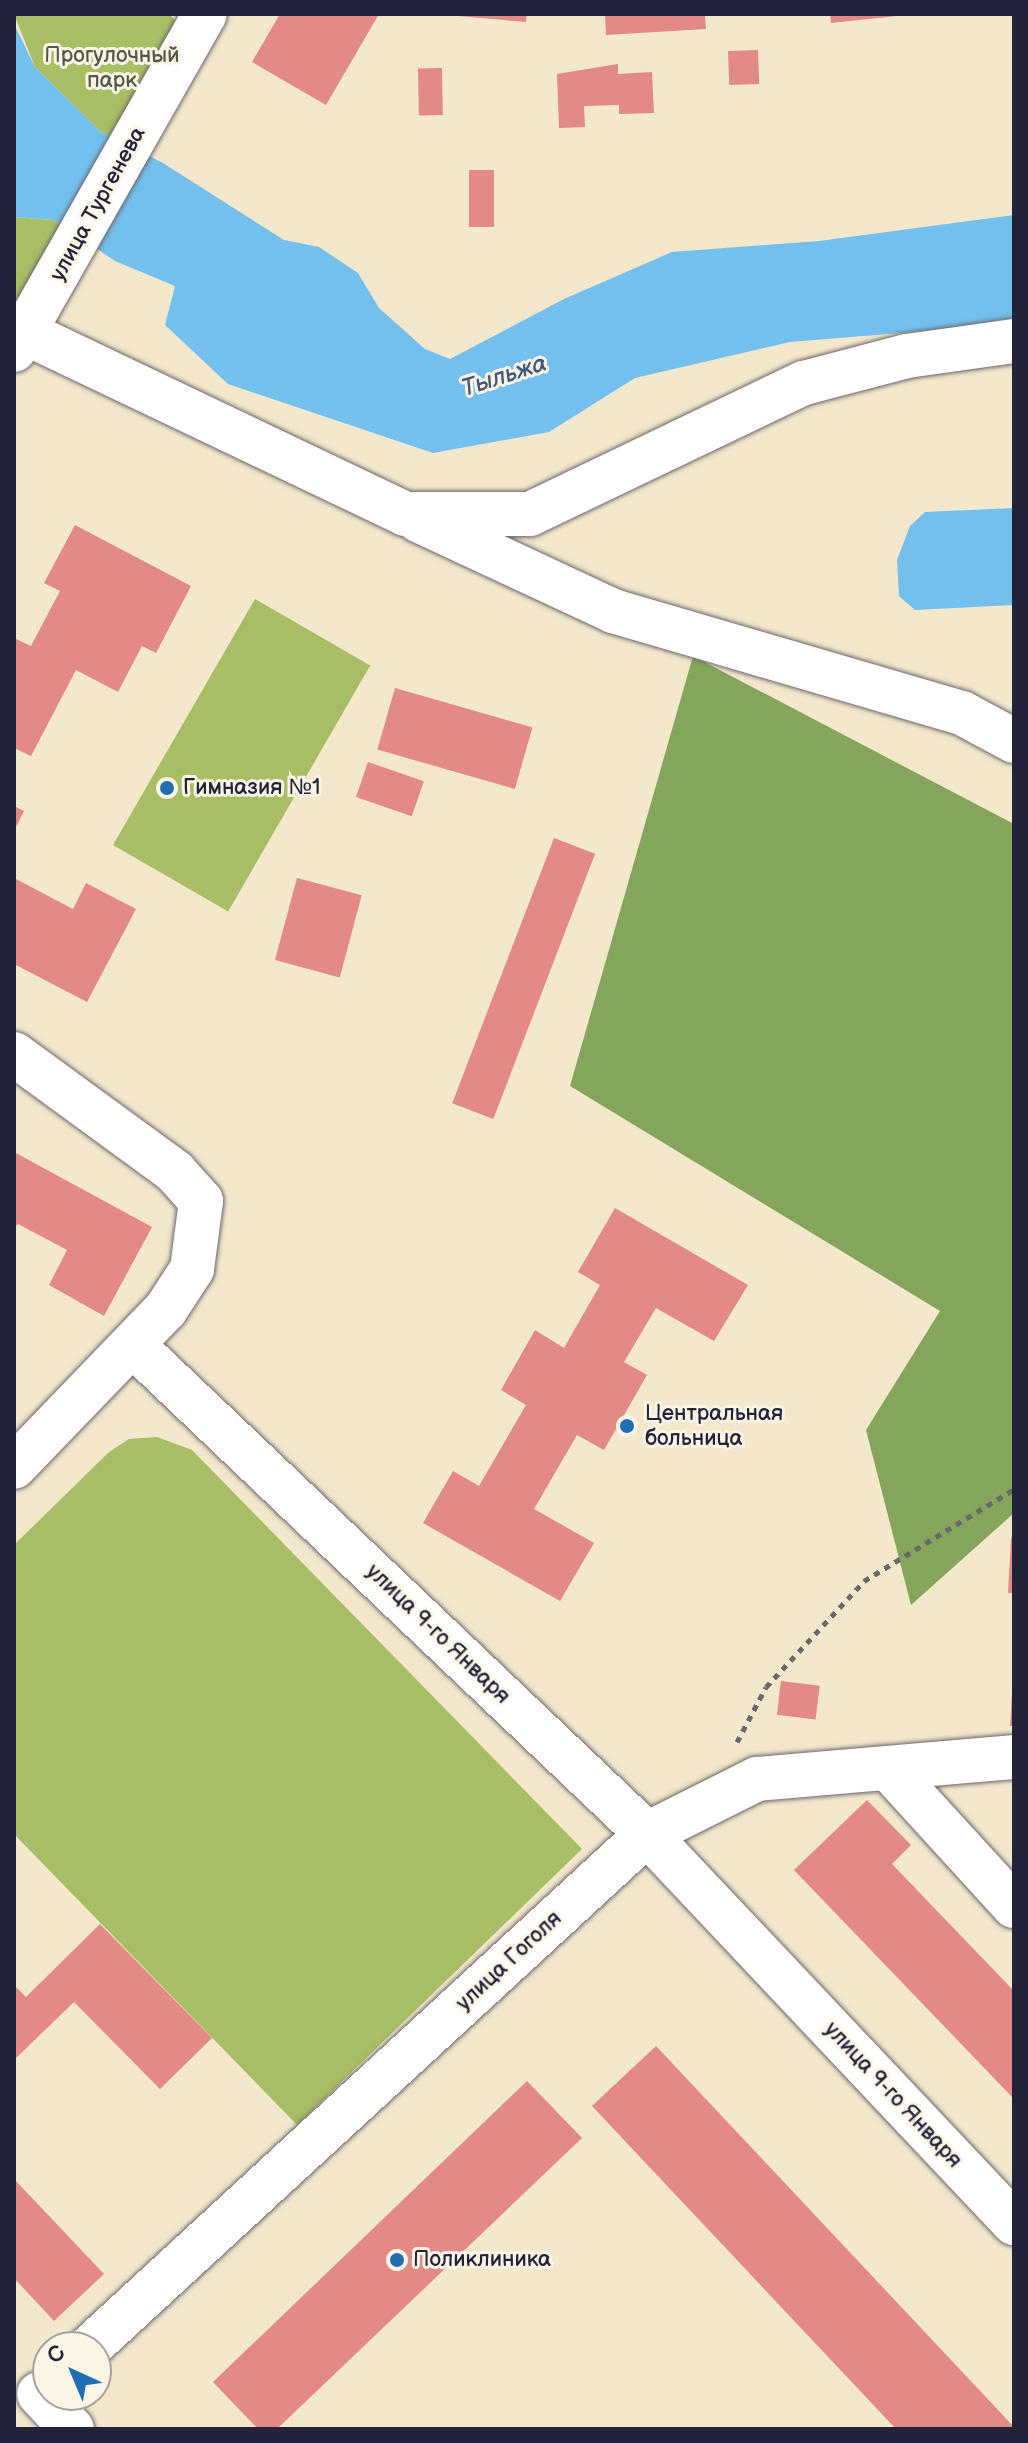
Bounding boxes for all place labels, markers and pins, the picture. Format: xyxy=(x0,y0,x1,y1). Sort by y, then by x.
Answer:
place label: Гимназия №1 xyxy=(183,775,320,801)
marker: Гимназия №1 xyxy=(158,779,176,797)
place label: Центральная больница xyxy=(645,1400,783,1452)
marker: Центральная больница xyxy=(616,1415,638,1437)
place label: Поликлиника xyxy=(413,2247,551,2273)
marker: Поликлиника xyxy=(388,2251,406,2269)

